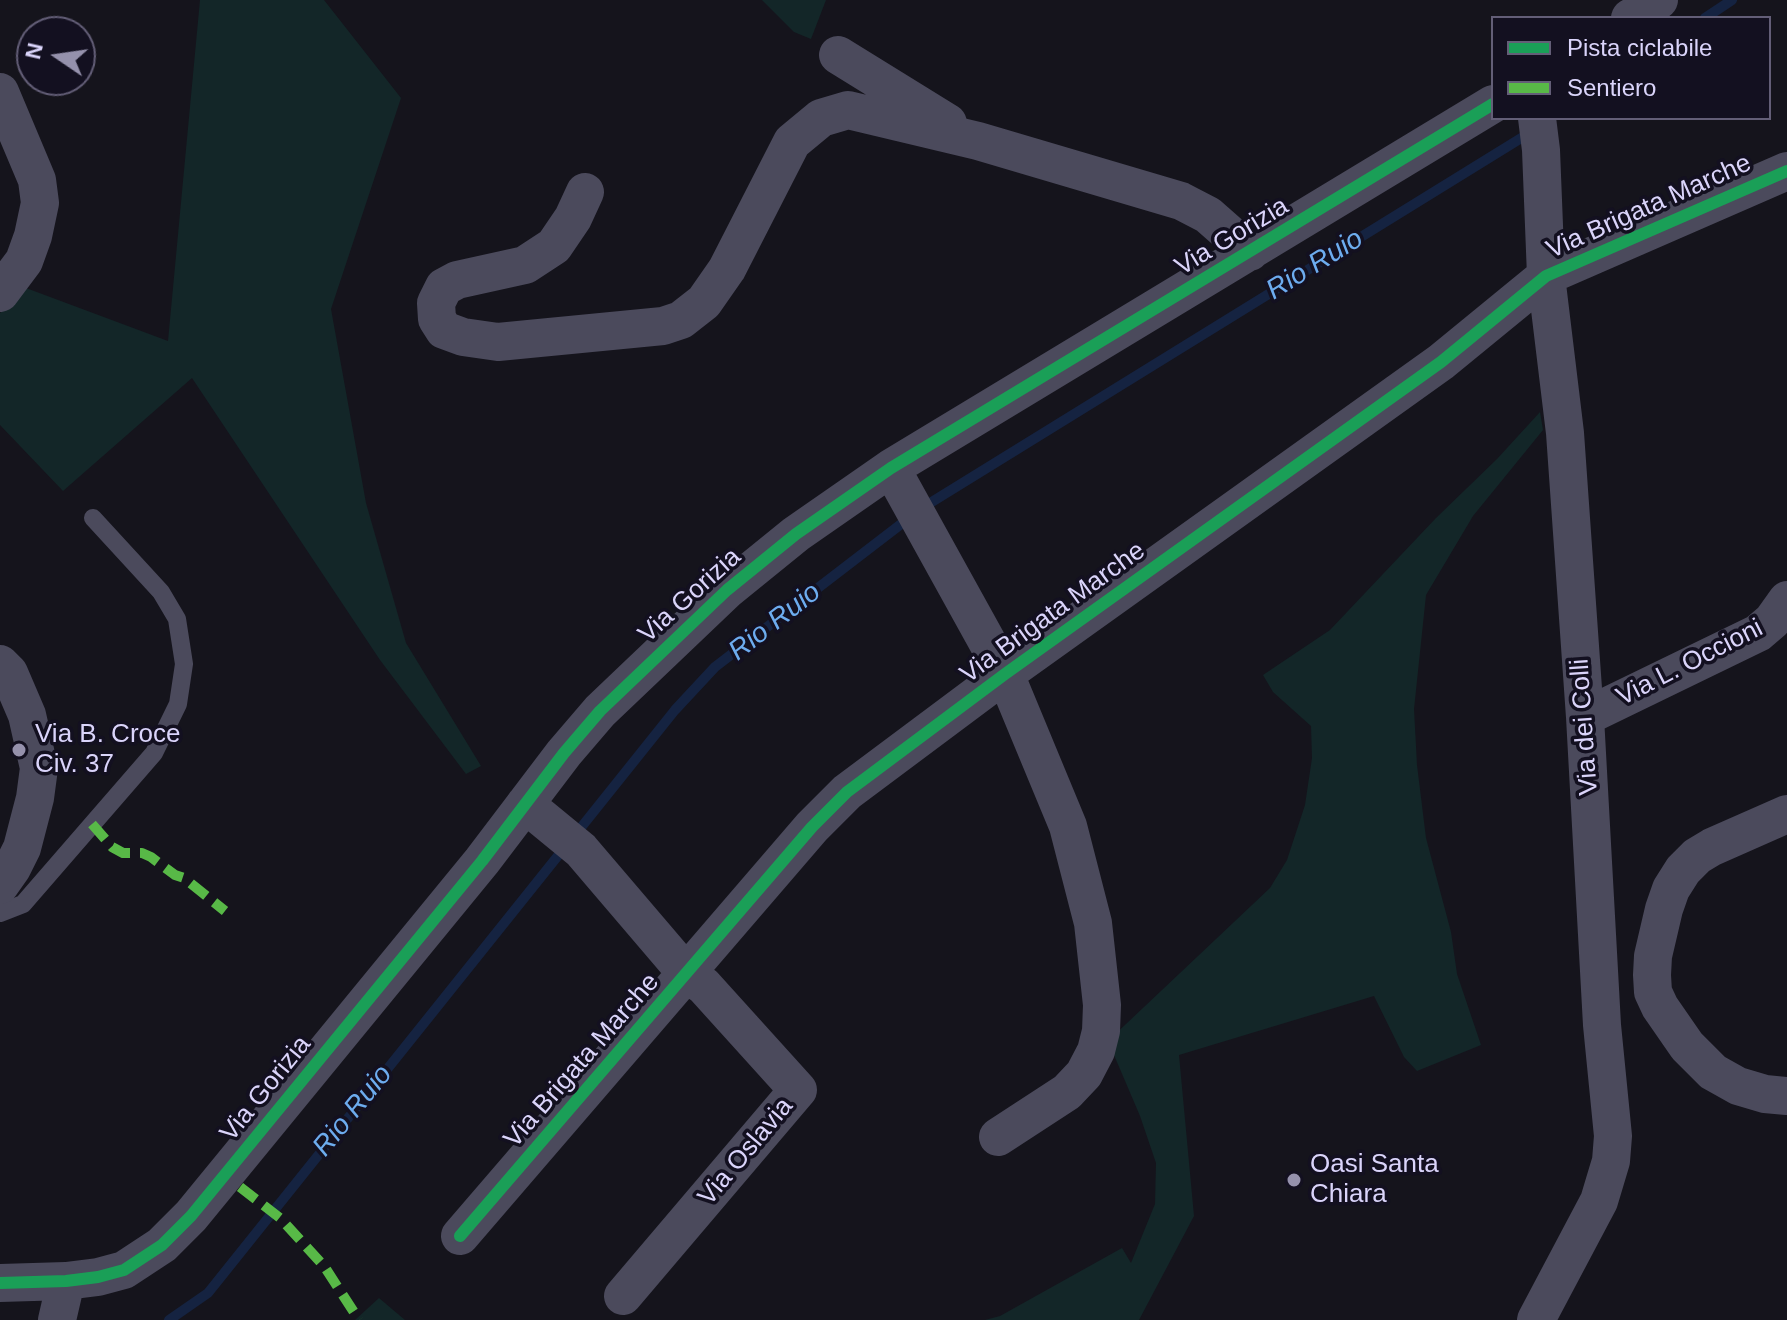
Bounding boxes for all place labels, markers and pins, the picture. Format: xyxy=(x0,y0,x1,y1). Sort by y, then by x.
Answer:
place label: Via B. Croce Civ. 37 xyxy=(35,719,180,780)
marker: Via B. Croce Civ. 37 xyxy=(10,741,28,759)
place label: Oasi Santa Chiara xyxy=(1310,1149,1439,1210)
marker: Oasi Santa Chiara xyxy=(1285,1171,1303,1189)

